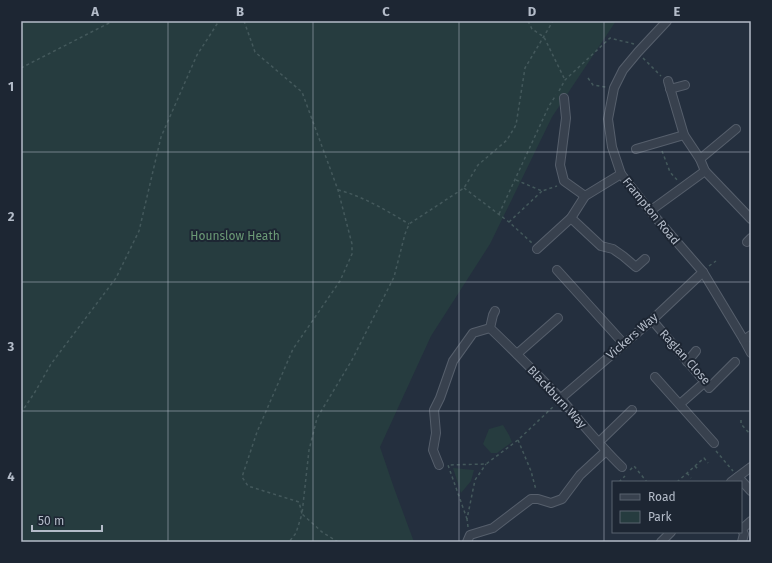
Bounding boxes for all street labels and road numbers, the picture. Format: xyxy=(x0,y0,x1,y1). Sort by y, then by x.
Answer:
street label: Frampton Road xyxy=(620,174,682,248)
street label: Vickers Way xyxy=(603,310,661,362)
street label: Raglan Close xyxy=(657,327,713,387)
street label: Blackburn Way xyxy=(525,363,589,431)

